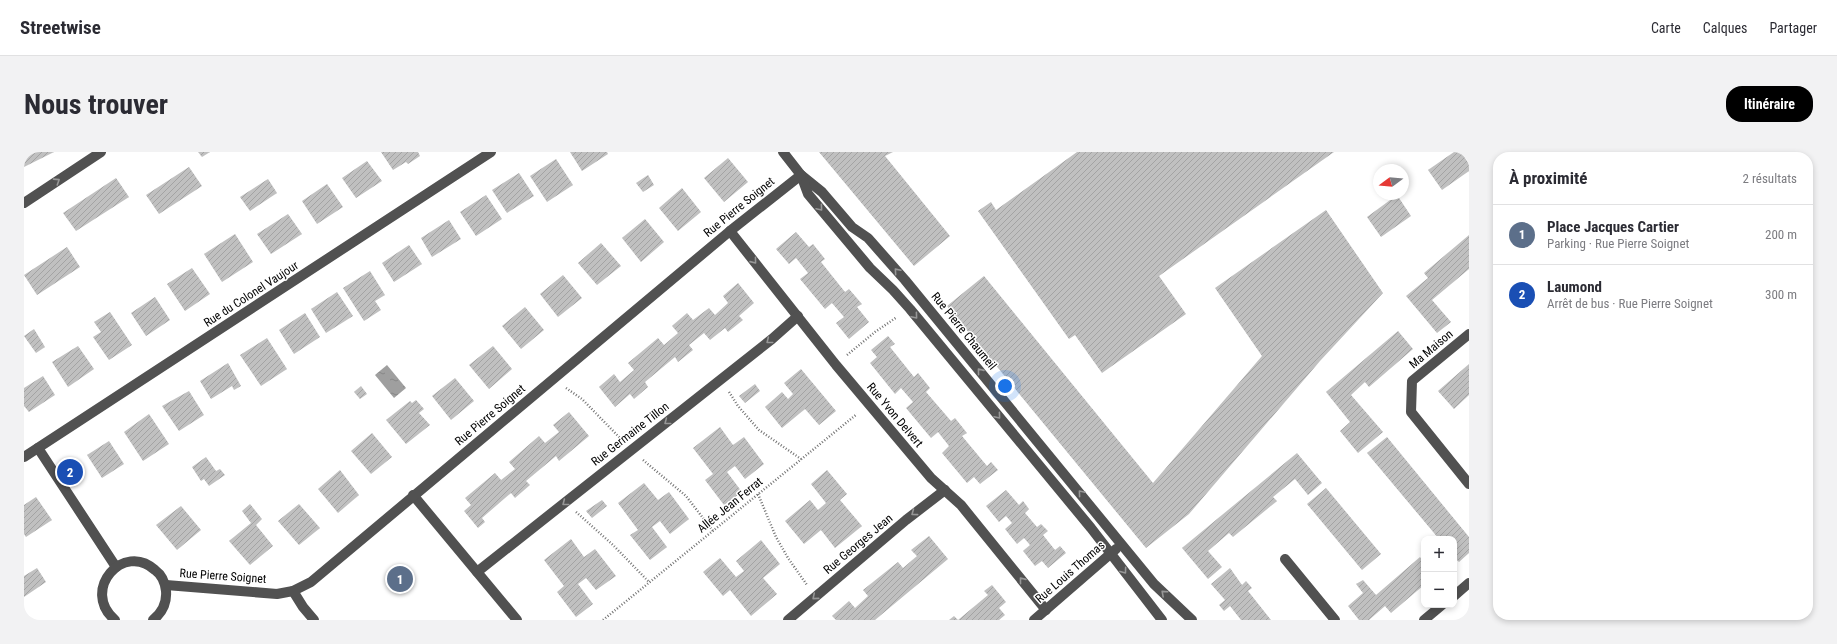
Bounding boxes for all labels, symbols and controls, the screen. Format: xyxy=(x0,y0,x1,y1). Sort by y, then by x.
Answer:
text: Streetwise xyxy=(20,16,101,39)
text: Carte xyxy=(1651,20,1681,36)
text: Calques xyxy=(1703,20,1747,36)
text: Partager xyxy=(1769,20,1817,36)
button: Itinéraire xyxy=(1726,86,1813,122)
text: Nous trouver xyxy=(24,88,168,121)
north arrow xyxy=(1373,164,1409,200)
text: À proximité xyxy=(1509,168,1587,188)
text: 2 résultats xyxy=(1743,171,1797,186)
street label: Rue Pierre Soignet xyxy=(701,174,778,240)
one-way arrow xyxy=(52,179,59,186)
one-way arrow xyxy=(815,204,822,211)
text: Place Jacques Cartier xyxy=(1547,218,1679,236)
text: 1 xyxy=(1519,227,1525,242)
text: 200 m xyxy=(1765,227,1797,242)
text: Parking · Rue Pierre Soignet xyxy=(1547,236,1689,251)
one-way arrow xyxy=(750,256,757,264)
street label: Rue du Colonel Vaujour xyxy=(201,258,301,330)
one-way arrow xyxy=(895,269,902,276)
text: Laumond xyxy=(1547,278,1602,296)
text: 2 xyxy=(1519,287,1525,302)
text: 300 m xyxy=(1765,287,1797,302)
street label: Rue Pierre Chaumeil xyxy=(929,289,999,373)
text: Arrêt de bus · Rue Pierre Soignet xyxy=(1547,296,1713,311)
one-way arrow xyxy=(911,311,918,318)
street label: Ma Maison xyxy=(1406,327,1456,371)
one-way arrow xyxy=(766,336,773,343)
one-way arrow xyxy=(978,369,985,376)
your location xyxy=(995,376,1015,396)
street label: Rue Yvon Delvert xyxy=(864,380,926,450)
street label: Rue Pierre Soignet xyxy=(452,381,528,448)
street label: Rue Germaine Tillon xyxy=(588,399,672,469)
one-way arrow xyxy=(994,411,1001,418)
one-way arrow xyxy=(664,417,671,424)
pin: 2 xyxy=(57,457,83,487)
street label: Allée Jean Ferrat xyxy=(695,474,766,536)
one-way arrow xyxy=(1078,491,1085,498)
one-way arrow xyxy=(563,498,570,505)
one-way arrow xyxy=(912,509,919,516)
street label: Rue Georges Jean xyxy=(821,511,895,577)
map controls xyxy=(1421,536,1457,608)
button: + xyxy=(1421,536,1457,572)
street label: Rue Louis Thomas xyxy=(1033,538,1107,606)
pin: 1 xyxy=(387,564,413,594)
street label: Rue Pierre Soignet xyxy=(179,566,267,586)
one-way arrow xyxy=(1119,567,1126,574)
button: − xyxy=(1421,572,1457,608)
one-way arrow xyxy=(1019,577,1026,584)
one-way arrow xyxy=(1161,590,1169,598)
one-way arrow xyxy=(812,593,820,600)

